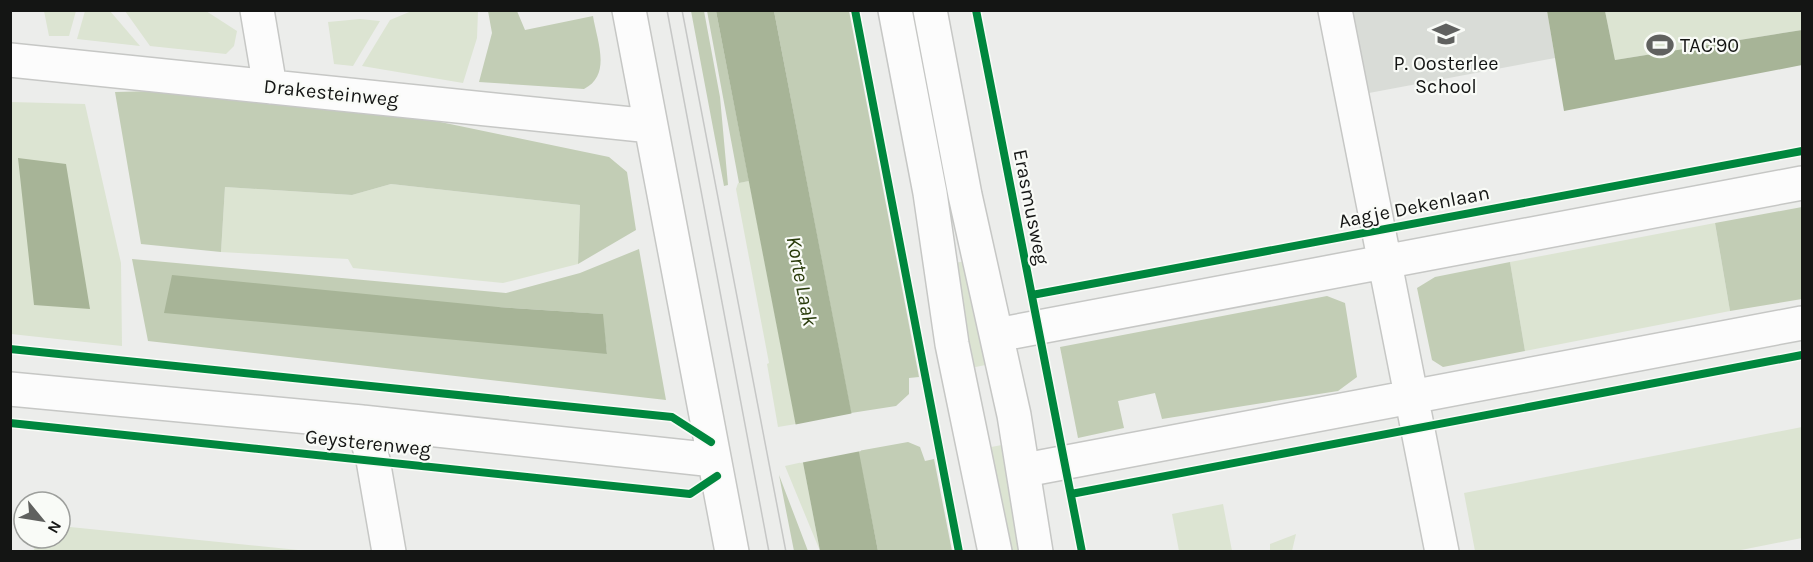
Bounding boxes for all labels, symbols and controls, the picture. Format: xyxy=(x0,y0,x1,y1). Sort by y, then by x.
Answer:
school or university icon: P. Oosterlee School xyxy=(1431,19,1461,49)
sports icon: TAC'90 xyxy=(1645,30,1675,60)
place label: TAC'90 xyxy=(1680,34,1739,57)
place label: P. Oosterlee School xyxy=(1394,52,1498,98)
street label: Drakesteinweg xyxy=(262,74,400,112)
street label: Erasmusweg xyxy=(1009,147,1053,267)
street label: Aagje Dekenlaan xyxy=(1337,181,1491,233)
water label: Korte Laak xyxy=(782,234,823,328)
street label: Geysterenweg xyxy=(304,425,432,461)
north arrow xyxy=(12,490,72,550)
text: N xyxy=(43,518,66,537)

